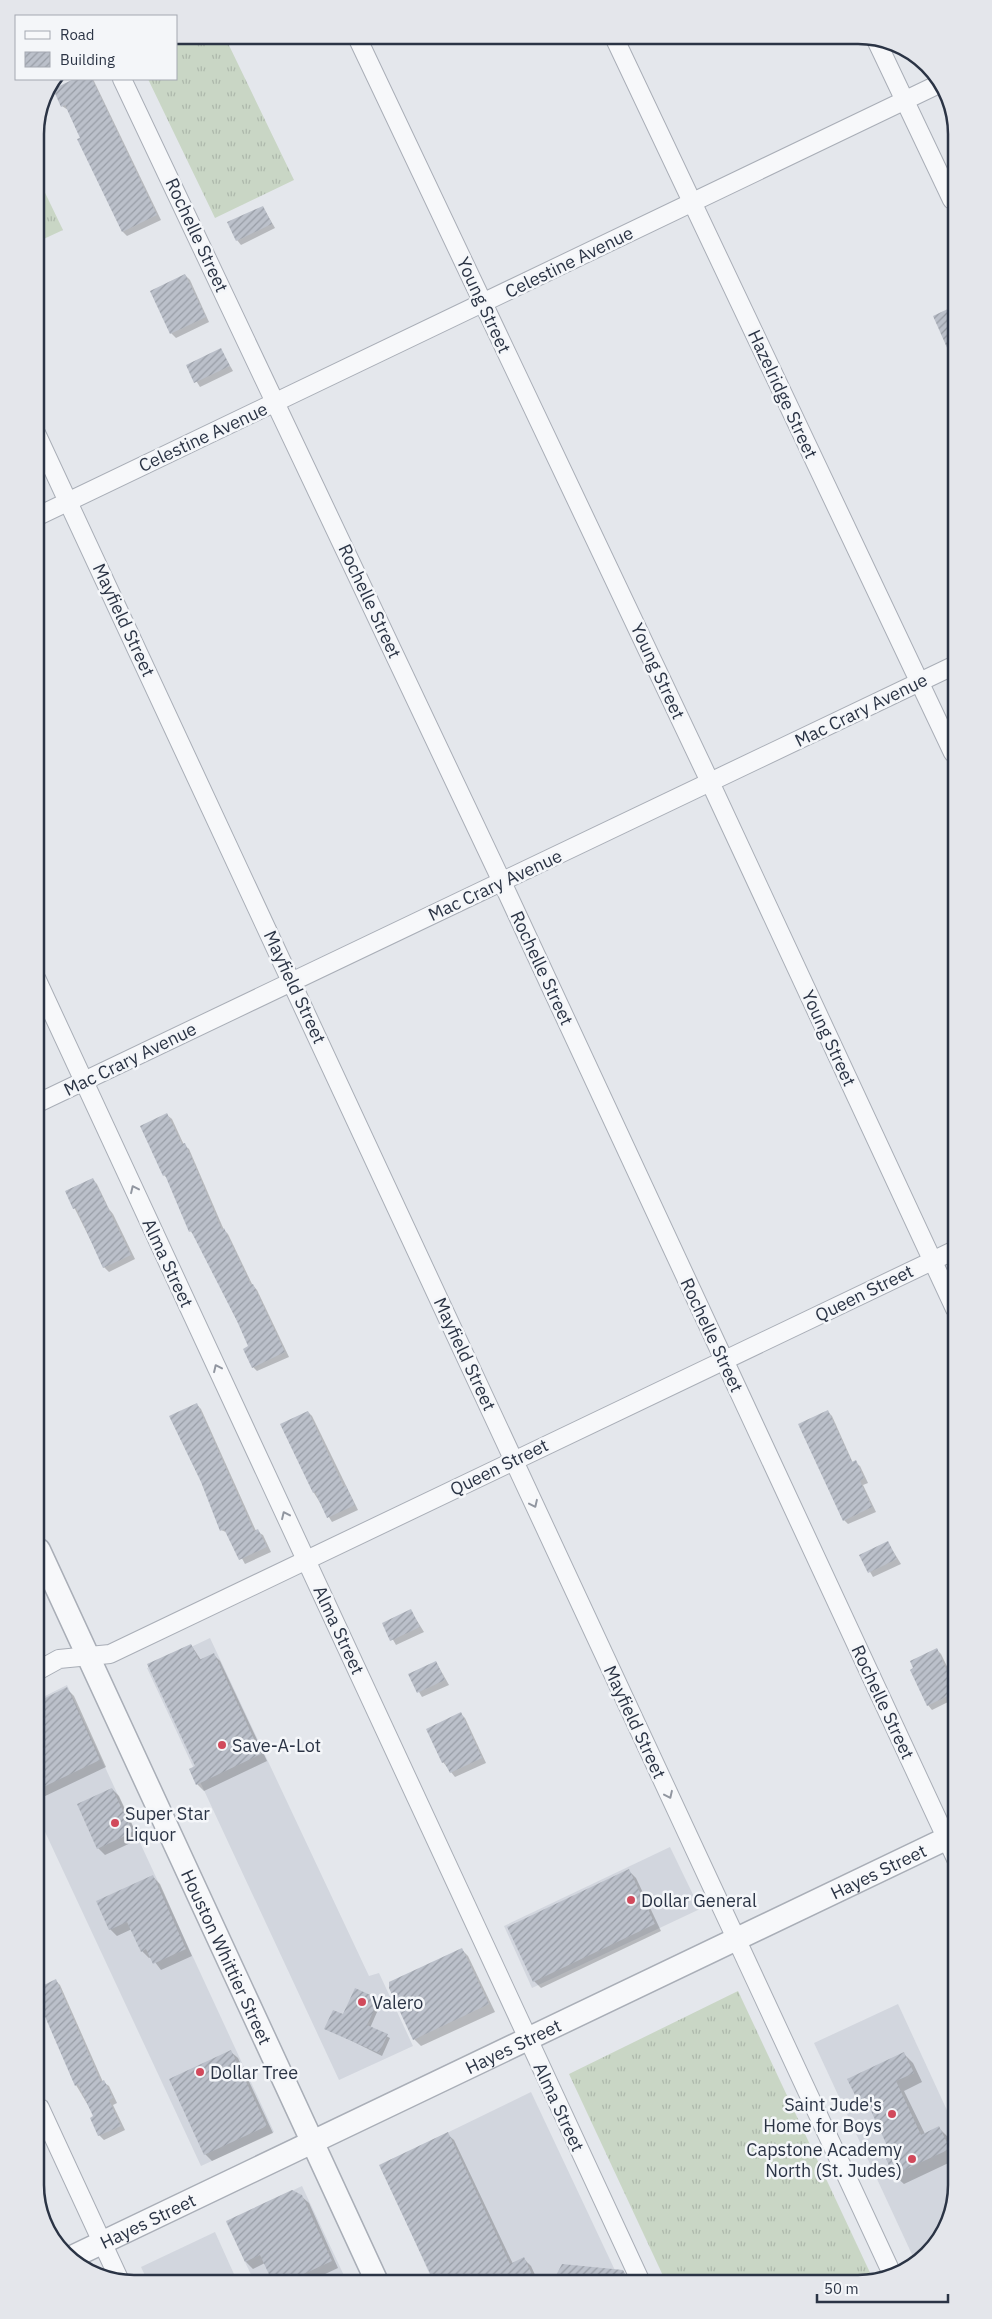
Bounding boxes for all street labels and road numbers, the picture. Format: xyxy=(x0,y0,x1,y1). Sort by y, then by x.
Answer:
street label: Rochelle Street xyxy=(160,174,234,296)
street label: Celestine Avenue xyxy=(501,221,637,303)
street label: Young Street xyxy=(452,253,516,357)
street label: Hazelridge Street xyxy=(743,326,823,462)
street label: Celestine Avenue xyxy=(135,397,271,477)
street label: Rochelle Street xyxy=(333,540,407,662)
street label: Mayfield Street xyxy=(88,560,160,680)
street label: Young Street xyxy=(626,619,690,723)
street label: Mac Crary Avenue xyxy=(791,668,931,752)
street label: Mac Crary Avenue xyxy=(424,844,566,926)
street label: Rochelle Street xyxy=(505,907,579,1029)
street label: Mayfield Street xyxy=(259,927,331,1047)
street label: Young Street xyxy=(797,986,861,1090)
street label: Mac Crary Avenue xyxy=(60,1017,200,1101)
street label: Alma Street xyxy=(137,1215,199,1311)
street label: Queen Street xyxy=(811,1259,917,1327)
street label: Rochelle Street xyxy=(675,1274,749,1396)
street label: Mayfield Street xyxy=(429,1294,501,1414)
street label: Queen Street xyxy=(446,1433,552,1501)
street label: Alma Street xyxy=(308,1582,370,1678)
street label: Rochelle Street xyxy=(846,1641,920,1763)
street label: Mayfield Street xyxy=(599,1662,671,1782)
street label: Hayes Street xyxy=(827,1839,930,1904)
street label: Houston Whittier Street xyxy=(176,1865,277,2048)
street label: Hayes Street xyxy=(461,2013,565,2079)
street label: Alma Street xyxy=(528,2059,590,2155)
street label: Hayes Street xyxy=(96,2188,199,2254)

